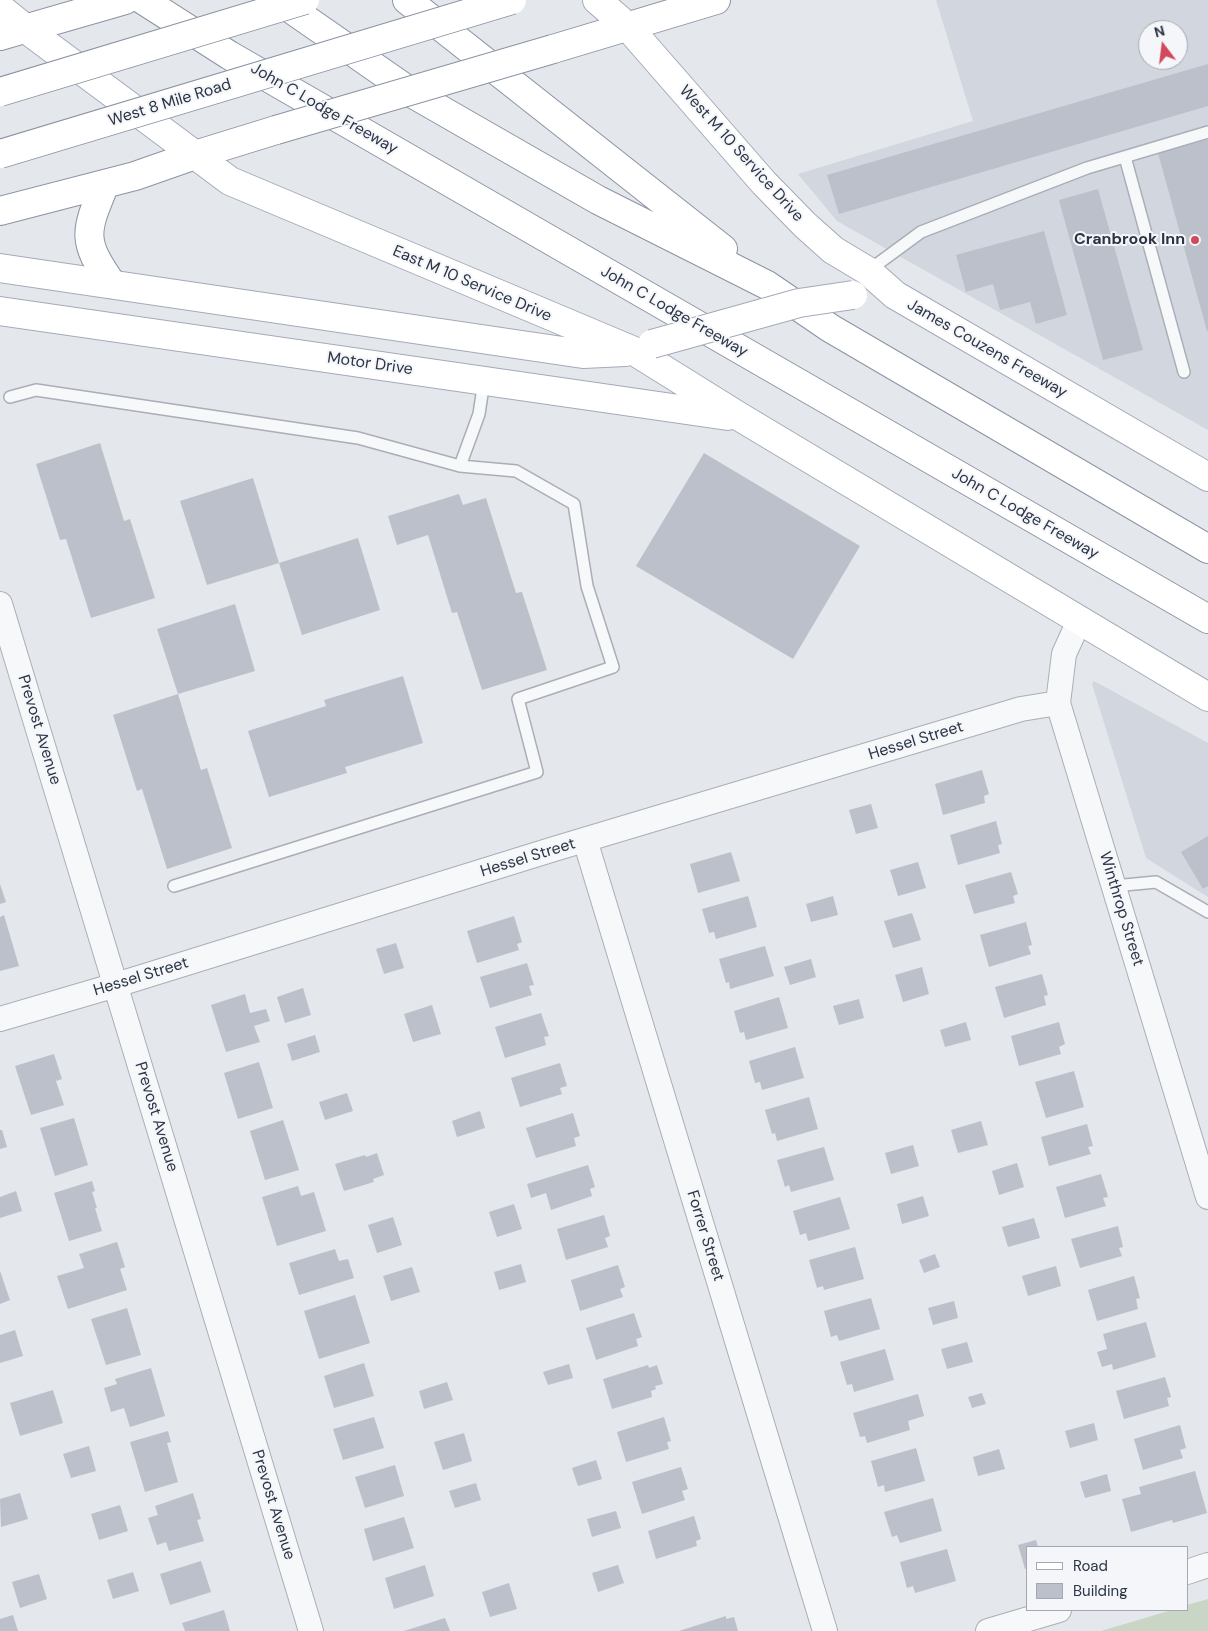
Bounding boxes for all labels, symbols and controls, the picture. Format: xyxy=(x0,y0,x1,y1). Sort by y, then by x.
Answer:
north arrow xyxy=(1138,20,1188,70)
text: N xyxy=(1152,21,1167,41)
street label: John C Lodge Freeway xyxy=(247,59,401,159)
street label: West 8 Mile Road xyxy=(106,75,234,131)
street label: West M 10 Service Drive xyxy=(675,82,807,226)
place label: Cranbrook Inn xyxy=(1074,230,1185,250)
marker: Cranbrook Inn xyxy=(1189,234,1201,246)
street label: East M 10 Service Drive xyxy=(390,242,554,326)
street label: John C Lodge Freeway xyxy=(597,262,751,362)
street label: James Couzens Freeway xyxy=(904,295,1070,403)
street label: Motor Drive xyxy=(326,348,414,380)
street label: John C Lodge Freeway xyxy=(948,464,1102,564)
street label: Prevost Avenue xyxy=(13,673,65,787)
street label: Hessel Street xyxy=(866,717,966,765)
street label: Hessel Street xyxy=(478,834,578,882)
street label: Winthrop Street xyxy=(1094,849,1148,969)
street label: Hessel Street xyxy=(91,953,191,1001)
street label: Prevost Avenue xyxy=(130,1060,182,1174)
street label: Forrer Street xyxy=(682,1188,728,1284)
street label: Prevost Avenue xyxy=(247,1448,299,1562)
legend xyxy=(1026,1546,1188,1611)
text: Road xyxy=(1073,1556,1108,1576)
text: Building xyxy=(1073,1581,1128,1601)

